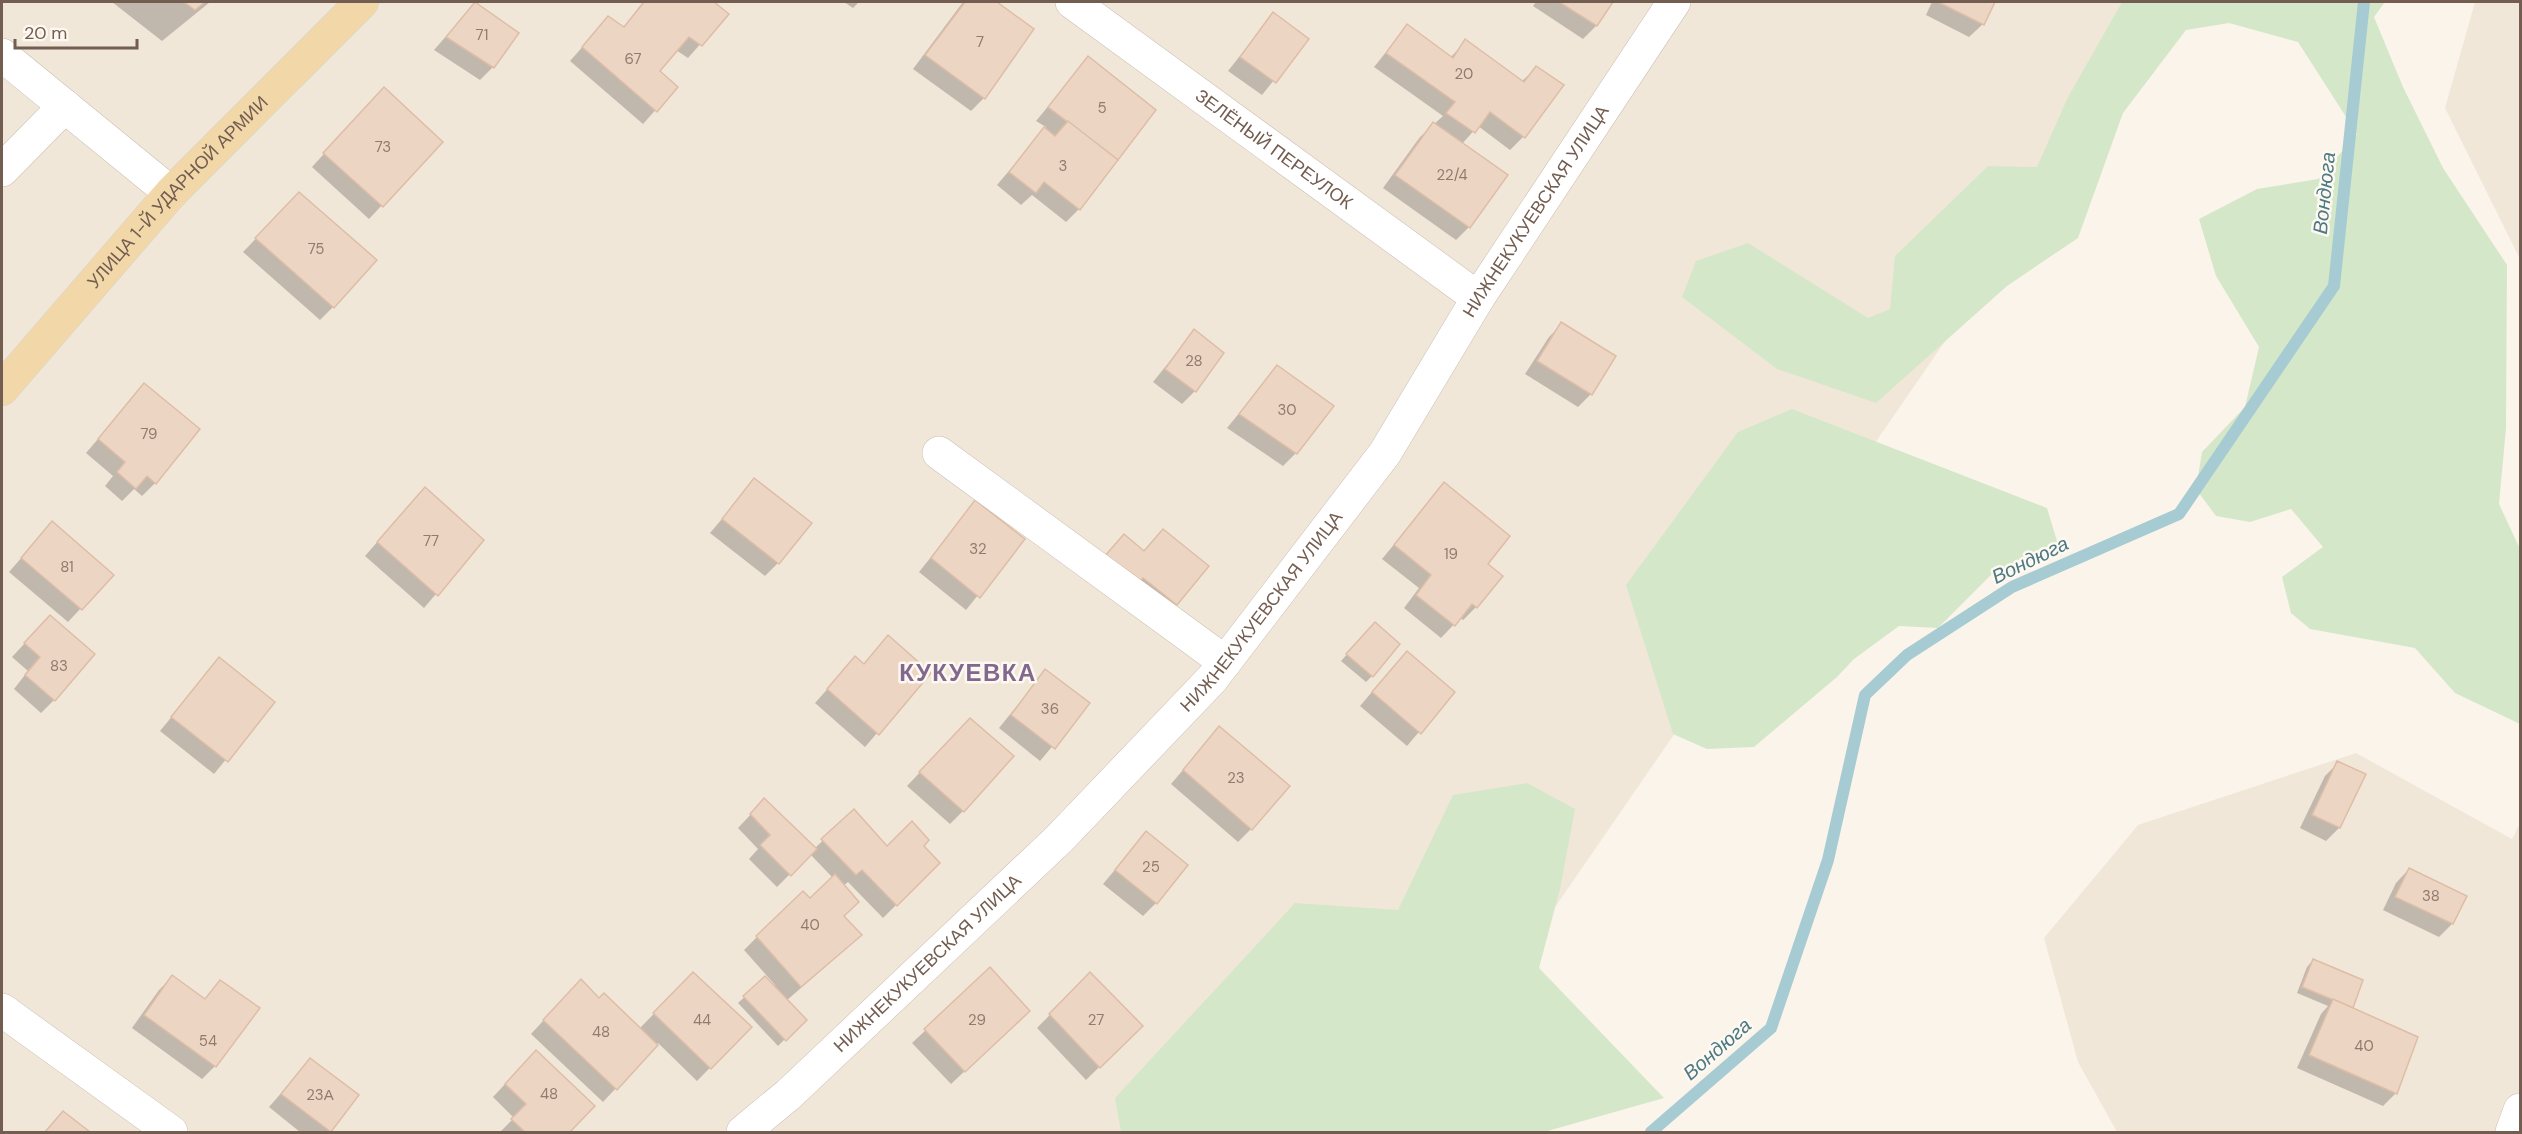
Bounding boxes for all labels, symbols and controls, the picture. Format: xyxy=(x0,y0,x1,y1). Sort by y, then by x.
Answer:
scale bar xyxy=(15,12,136,50)
text: 20 m xyxy=(24,21,67,45)
house number: 71 xyxy=(476,25,488,45)
house number: 7 xyxy=(976,32,984,52)
house number: 67 xyxy=(624,49,642,69)
house number: 20 xyxy=(1455,64,1473,84)
street label: ЗЕЛЁНЫЙ ПЕРЕУЛОК xyxy=(1190,84,1358,215)
street label: УЛИЦА 1-Й УДАРНОЙ АРМИИ xyxy=(82,91,273,294)
house number: 5 xyxy=(1097,98,1107,118)
street label: НИЖНЕКУКУЕВСКАЯ УЛИЦА xyxy=(1457,100,1614,322)
house number: 73 xyxy=(375,137,391,157)
water label: Вондюга xyxy=(2307,151,2341,235)
house number: 3 xyxy=(1059,156,1067,176)
house number: 22/4 xyxy=(1436,165,1468,185)
house number: 75 xyxy=(308,239,324,259)
house number: 28 xyxy=(1185,351,1203,371)
house number: 30 xyxy=(1277,400,1297,420)
house number: 79 xyxy=(140,424,158,444)
street label: НИЖНЕКУКУЕВСКАЯ УЛИЦА xyxy=(1175,506,1348,717)
water label: Вондюга xyxy=(1987,530,2073,590)
house number: 77 xyxy=(423,531,439,551)
house number: 32 xyxy=(969,539,987,559)
house number: 19 xyxy=(1444,544,1458,564)
house number: 81 xyxy=(60,557,74,577)
house number: 83 xyxy=(50,656,68,676)
district label: КУКУЕВКА xyxy=(899,657,1037,688)
house number: 36 xyxy=(1041,699,1059,719)
house number: 23 xyxy=(1227,768,1245,788)
house number: 25 xyxy=(1142,857,1160,877)
street label: НИЖНЕКУКУЕВСКАЯ УЛИЦА xyxy=(828,869,1026,1058)
house number: 38 xyxy=(2422,886,2440,906)
house number: 40 xyxy=(800,915,820,935)
house number: 44 xyxy=(693,1010,711,1030)
house number: 29 xyxy=(968,1010,986,1030)
house number: 27 xyxy=(1088,1010,1104,1030)
water label: Вондюга xyxy=(1677,1012,1757,1086)
house number: 48 xyxy=(592,1022,610,1042)
house number: 54 xyxy=(199,1031,217,1051)
house number: 40 xyxy=(2354,1036,2374,1056)
house number: 48 xyxy=(540,1084,558,1104)
house number: 23А xyxy=(306,1085,334,1105)

